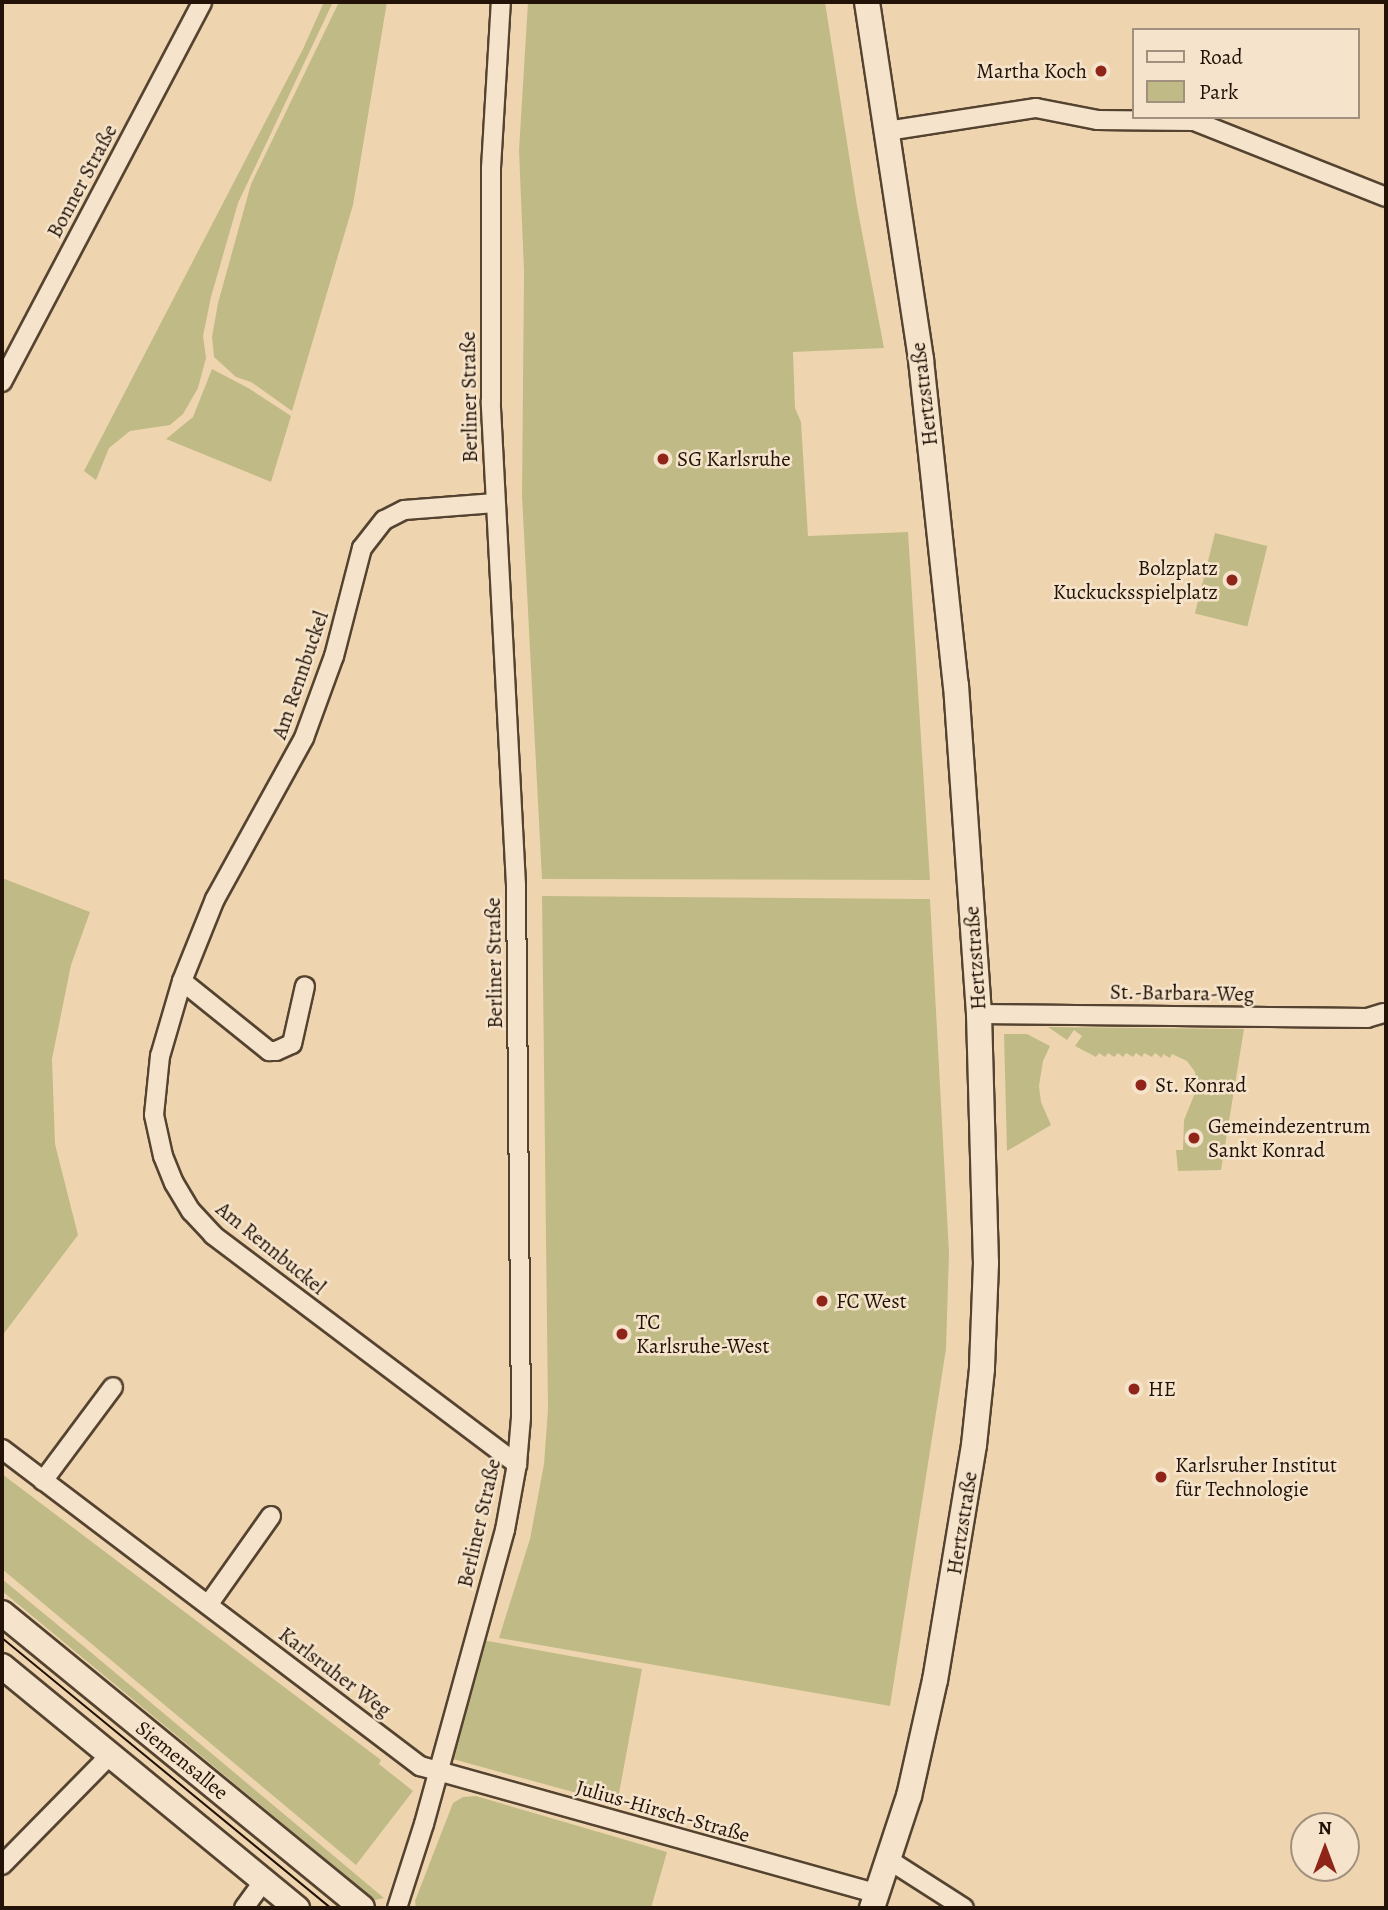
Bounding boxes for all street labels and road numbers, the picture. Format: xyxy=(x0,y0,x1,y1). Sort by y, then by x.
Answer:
street label: Bonner Straße xyxy=(42,120,122,242)
street label: Berliner Straße xyxy=(455,331,483,463)
street label: Hertzstraße xyxy=(905,341,943,447)
street label: Am Rennbuckel xyxy=(266,608,334,742)
street label: Berliner Straße xyxy=(480,897,508,1029)
street label: Hertzstraße xyxy=(959,905,991,1011)
street label: St.-Barbara-Weg xyxy=(1110,979,1254,1007)
street label: Am Rennbuckel xyxy=(211,1196,331,1300)
street label: Berliner Straße xyxy=(452,1456,506,1590)
street label: Hertzstraße xyxy=(941,1470,983,1576)
street label: Karlsruher Weg xyxy=(274,1622,396,1722)
street label: Siemensallee xyxy=(131,1715,233,1805)
street label: Julius-Hirsch-Straße xyxy=(573,1774,753,1848)

